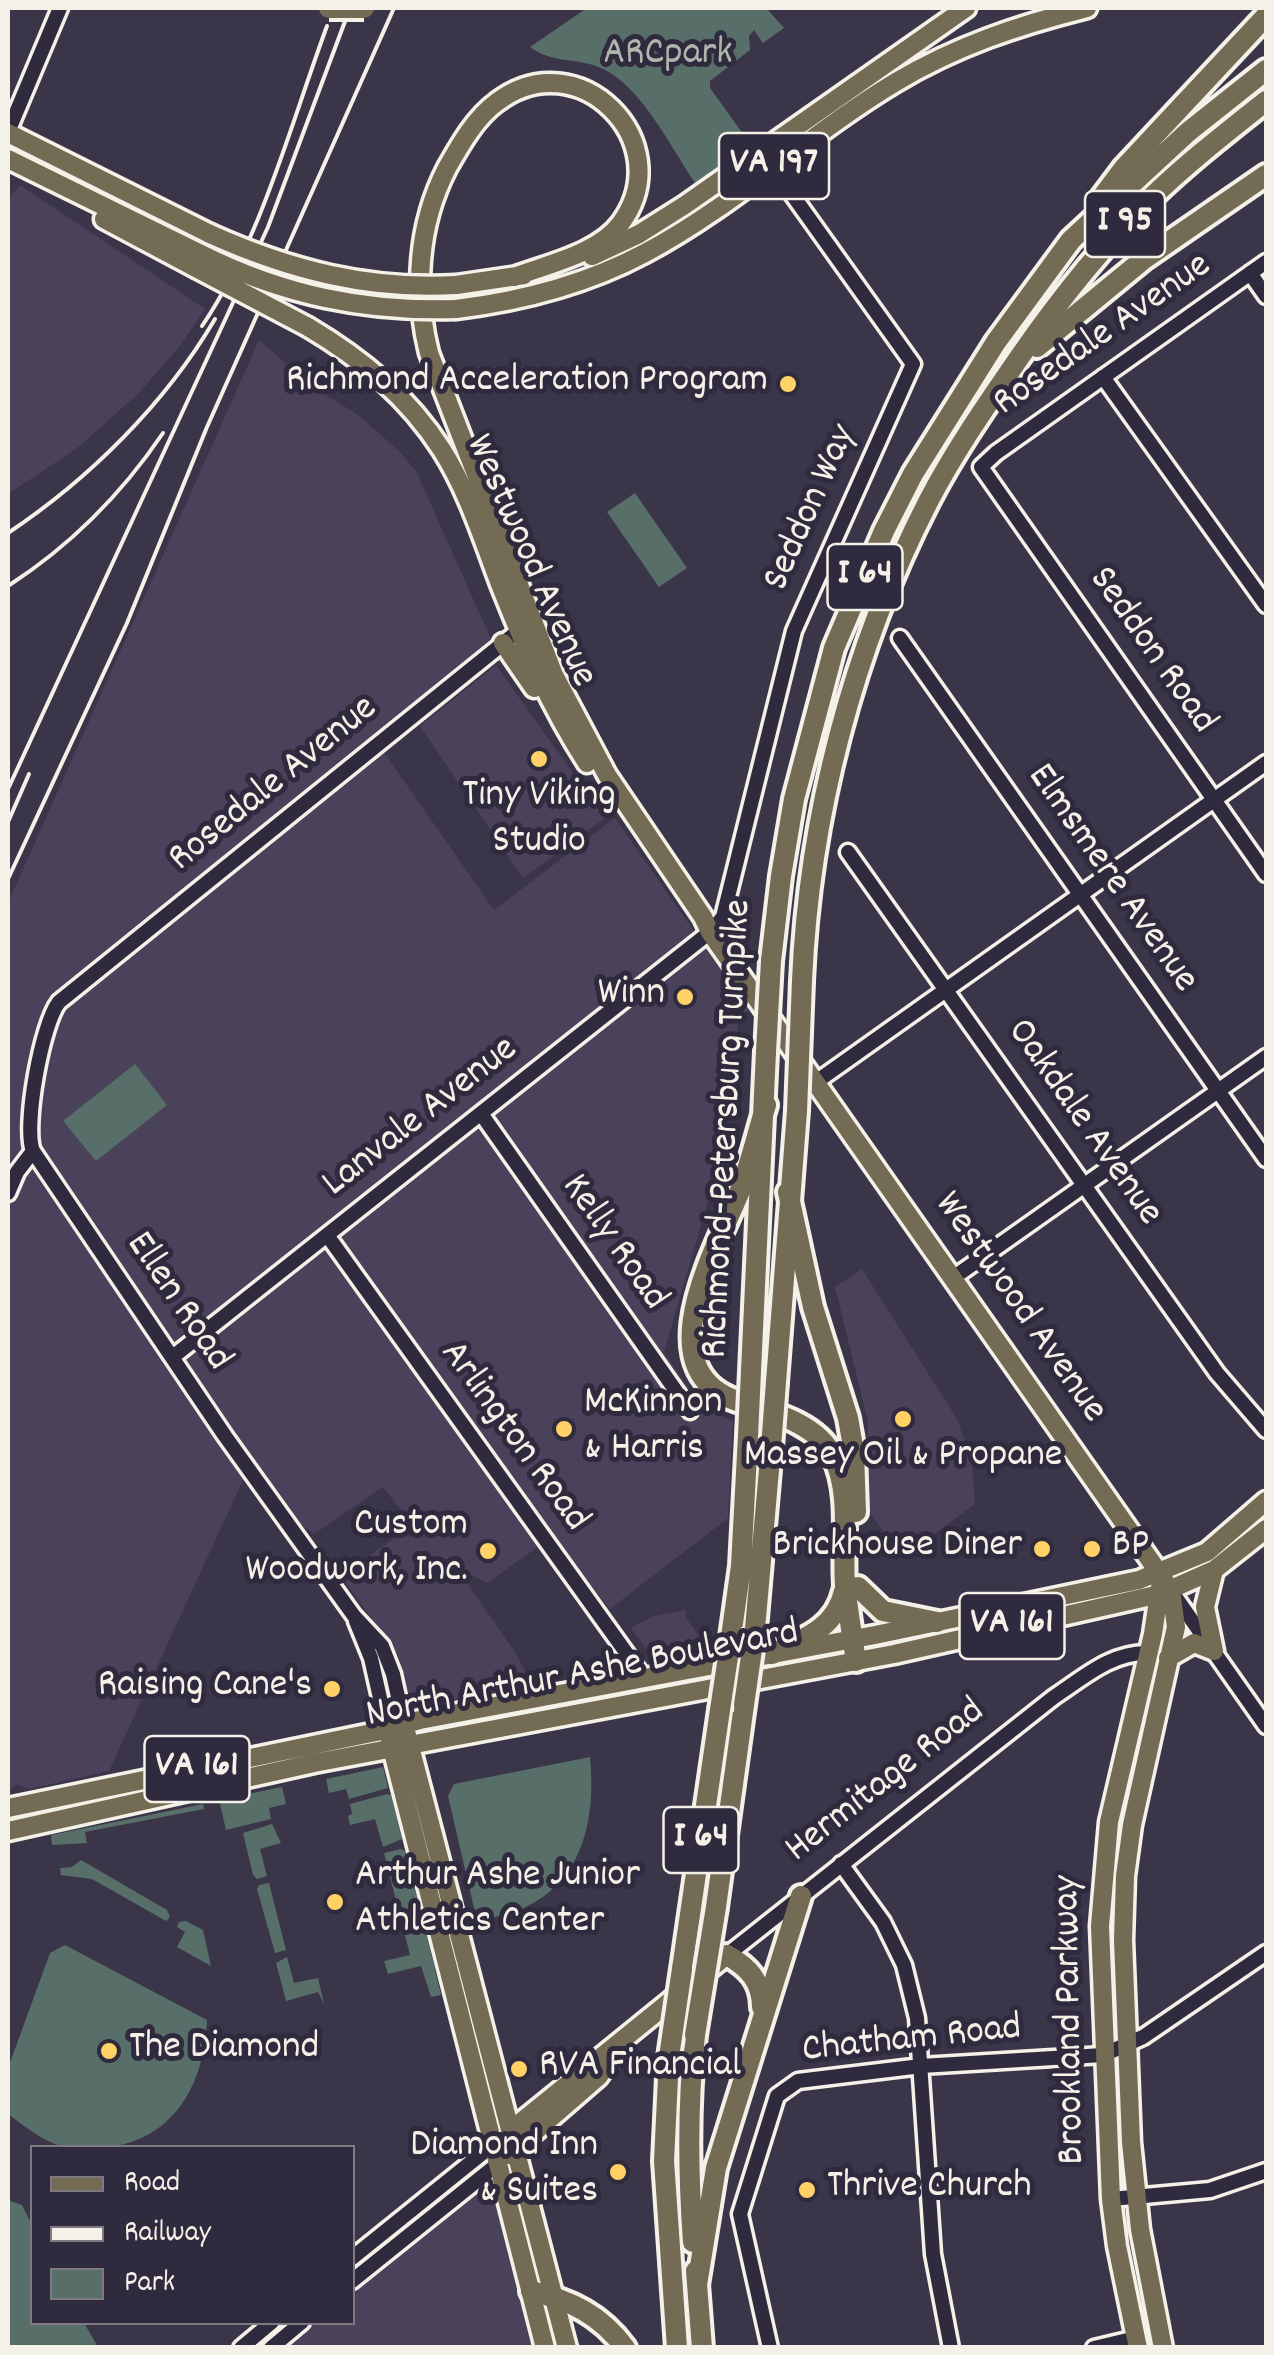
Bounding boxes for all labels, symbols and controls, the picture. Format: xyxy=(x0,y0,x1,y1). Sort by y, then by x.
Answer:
park label: ARCpark xyxy=(603,33,733,81)
road number: VA 197 xyxy=(719,133,829,199)
road number: I 95 xyxy=(1085,191,1165,257)
street label: Rosedale Avenue xyxy=(986,244,1222,430)
place label: Richmond Acceleration Program xyxy=(286,360,768,408)
marker: Richmond Acceleration Program xyxy=(777,373,799,395)
street label: Seddon Way xyxy=(755,419,871,599)
street label: Westwood Avenue xyxy=(451,429,605,695)
road number: I 64 xyxy=(828,544,902,610)
street label: Seddon Road xyxy=(1075,559,1225,745)
street label: Rosedale Avenue xyxy=(161,687,389,885)
marker: Tiny Viking Studio xyxy=(528,748,550,770)
street label: Elmsmere Avenue xyxy=(1013,756,1207,1004)
place label: Tiny Viking Studio xyxy=(462,775,616,869)
street label: Richmond-Petersburg Turnpike xyxy=(694,898,766,1360)
place label: Winn xyxy=(598,973,665,1021)
marker: Winn xyxy=(674,986,696,1008)
street label: Oakdale Avenue xyxy=(993,1011,1171,1237)
street label: Lanvale Avenue xyxy=(315,1028,529,1210)
street label: Kelly Road xyxy=(548,1167,676,1321)
street label: Westwood Avenue xyxy=(921,1184,1115,1434)
street label: Ellen Road xyxy=(112,1224,240,1382)
street label: Arlington Road xyxy=(427,1333,597,1543)
place label: McKinnon & Harris xyxy=(584,1382,723,1476)
marker: Massey Oil & Propane xyxy=(892,1408,914,1430)
marker: McKinnon & Harris xyxy=(553,1418,575,1440)
place label: Massey Oil & Propane xyxy=(744,1435,1062,1483)
place label: Custom Woodwork, Inc. xyxy=(246,1504,468,1598)
place label: Brickhouse Diner xyxy=(773,1525,1022,1573)
place label: BP xyxy=(1112,1525,1149,1573)
marker: Brickhouse Diner xyxy=(1031,1538,1053,1560)
marker: BP xyxy=(1081,1538,1103,1560)
marker: Custom Woodwork, Inc. xyxy=(477,1540,499,1562)
road number: VA 161 xyxy=(960,1593,1064,1659)
street label: North Arthur Ashe Boulevard xyxy=(363,1612,803,1742)
place label: Raising Cane's xyxy=(98,1665,312,1713)
marker: Raising Cane's xyxy=(321,1678,343,1700)
street label: Hermitage Road xyxy=(778,1690,996,1876)
road number: VA 161 xyxy=(144,1736,250,1802)
road number: I 64 xyxy=(664,1807,738,1873)
place label: Arthur Ashe Junior Athletics Center xyxy=(355,1855,640,1949)
street label: Brookland Parkway xyxy=(1046,1875,1100,2165)
marker: Arthur Ashe Junior Athletics Center xyxy=(324,1891,346,1913)
street label: Chatham Road xyxy=(800,2007,1024,2077)
place label: The Diamond xyxy=(129,2027,319,2075)
marker: The Diamond xyxy=(98,2040,120,2062)
place label: RVA Financial xyxy=(539,2045,741,2093)
marker: RVA Financial xyxy=(508,2058,530,2080)
place label: Diamond Inn & Suites xyxy=(410,2125,598,2219)
legend xyxy=(30,2145,355,2325)
marker: Diamond Inn & Suites xyxy=(607,2161,629,2183)
text: Road xyxy=(124,2163,180,2206)
place label: Thrive Church xyxy=(827,2166,1031,2214)
marker: Thrive Church xyxy=(796,2179,818,2201)
text: Railway xyxy=(124,2213,211,2256)
text: Park xyxy=(124,2263,175,2306)

